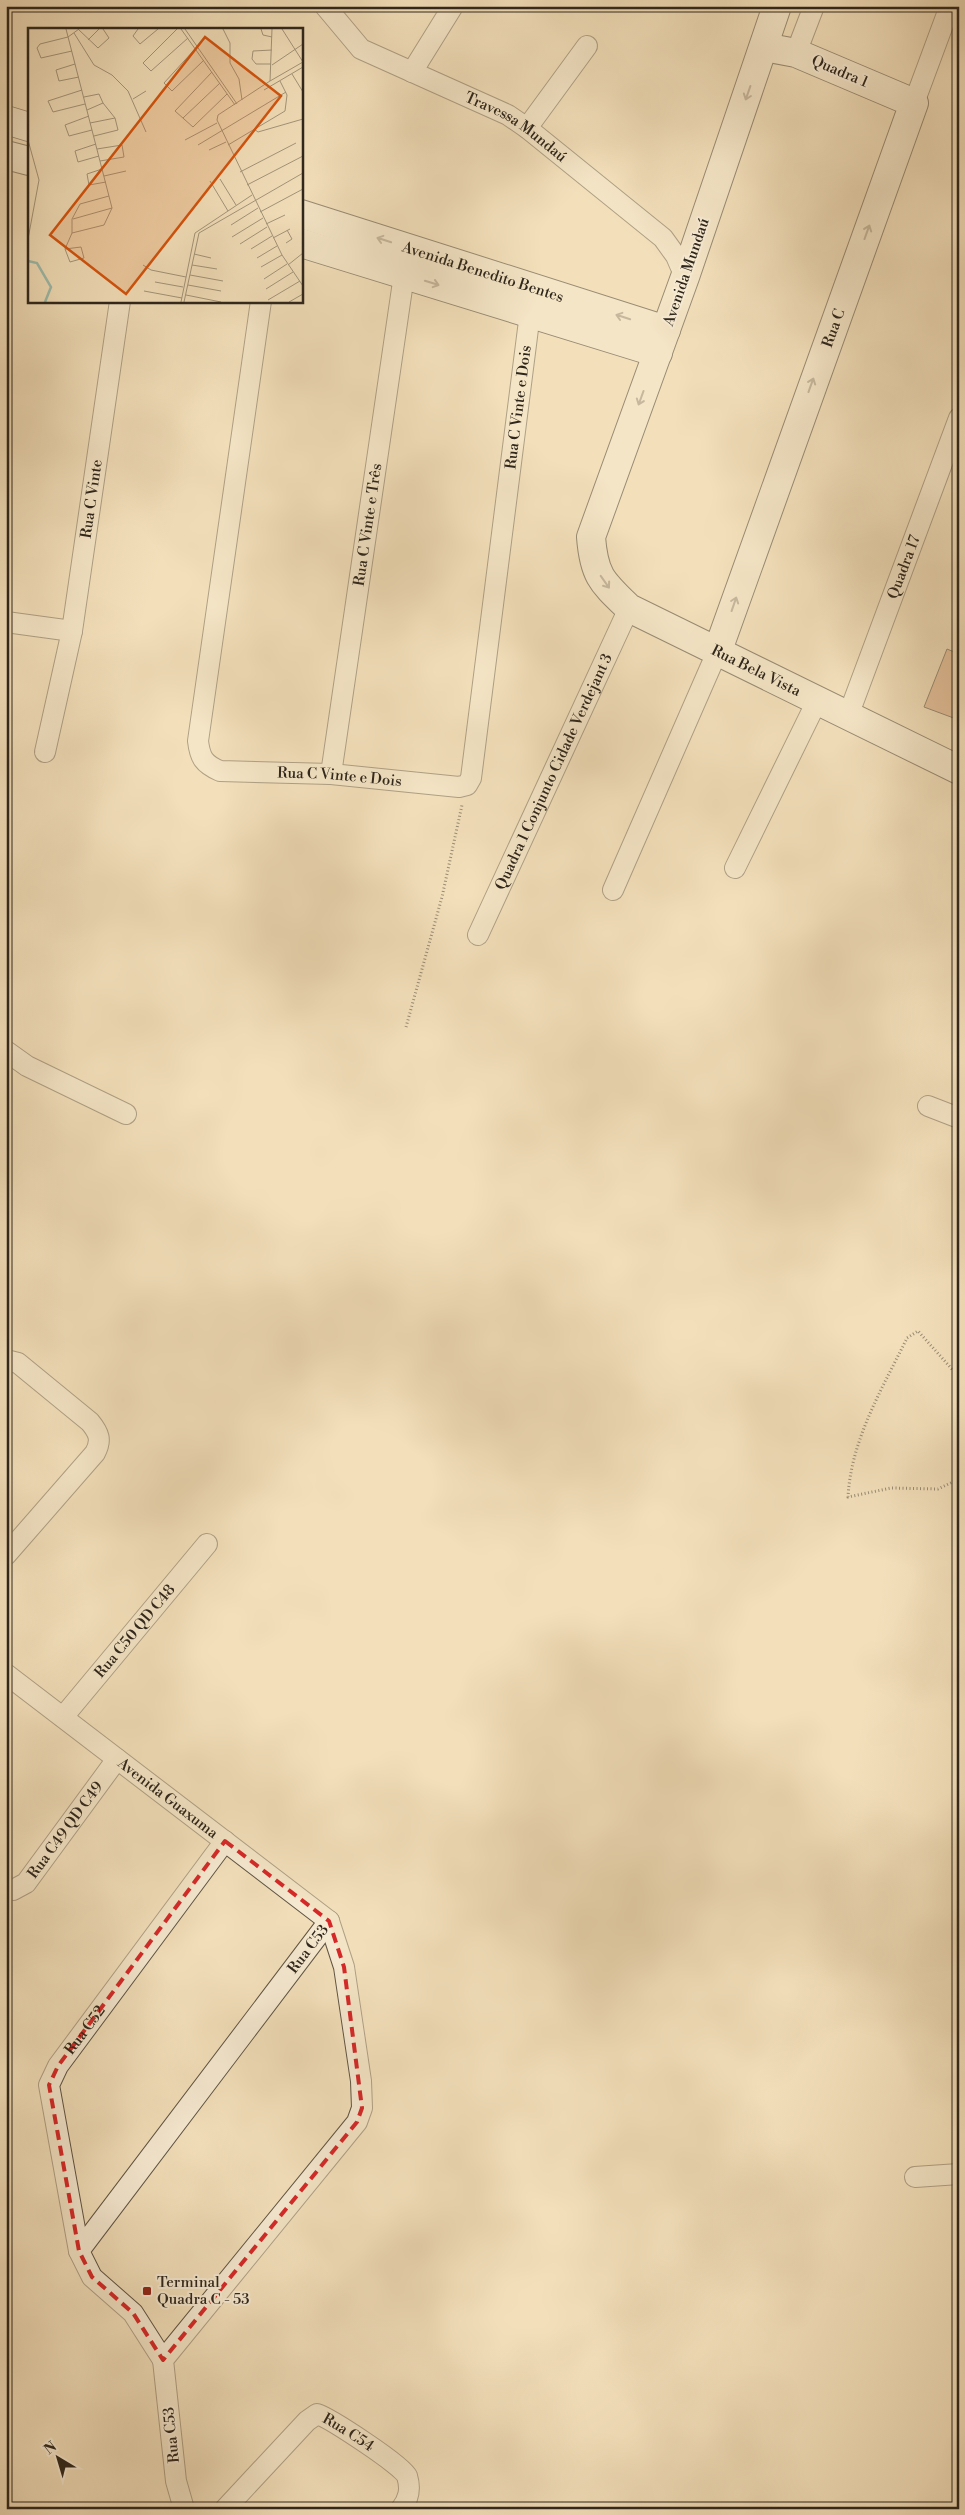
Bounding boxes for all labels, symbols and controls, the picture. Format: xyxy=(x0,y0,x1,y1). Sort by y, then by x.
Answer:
inset map xyxy=(28,28,302,302)
street label: Quadra 1 xyxy=(808,51,872,92)
one-way arrow xyxy=(743,85,752,101)
street label: Travessa Mundaú xyxy=(462,88,571,167)
street label: Avenida Mundaú xyxy=(659,215,714,330)
one-way arrow xyxy=(863,225,872,240)
one-way arrow xyxy=(376,235,392,245)
street label: Avenida Benedito Bentes xyxy=(399,237,566,307)
one-way arrow xyxy=(423,279,439,288)
street label: Rua C xyxy=(818,306,850,350)
one-way arrow xyxy=(615,311,631,321)
street label: Rua C Vinte e Dois xyxy=(501,344,536,470)
one-way arrow xyxy=(807,377,816,393)
one-way arrow xyxy=(636,390,645,406)
street label: Rua C Vinte xyxy=(77,458,107,540)
street label: Rua C Vinte e Três xyxy=(350,462,386,587)
street label: Quadra 17 xyxy=(883,532,925,602)
one-way arrow xyxy=(600,575,610,589)
one-way arrow xyxy=(730,597,739,612)
street label: Rua Bela Vista xyxy=(708,641,804,701)
street label: Quadra 1 Conjunto Cidade Verdejant 3 xyxy=(491,651,617,893)
street label: Rua C Vinte e Dois xyxy=(277,764,403,791)
street label: Rua C50 QD C48 xyxy=(91,1581,180,1682)
street label: Avenida Guaxuma xyxy=(113,1753,222,1843)
street label: Rua C49 QD C49 xyxy=(23,1778,107,1882)
street label: Rua C53 xyxy=(284,1921,333,1977)
street label: Rua C52 xyxy=(61,2002,110,2059)
place label: Terminal Quadra C - 53 xyxy=(157,2273,249,2309)
marker: Terminal Quadra C - 53 xyxy=(141,2285,153,2297)
street label: Rua C53 xyxy=(159,2406,184,2464)
street label: Rua C54 xyxy=(319,2409,378,2456)
north arrow xyxy=(32,2432,82,2482)
text: N xyxy=(41,2438,61,2459)

